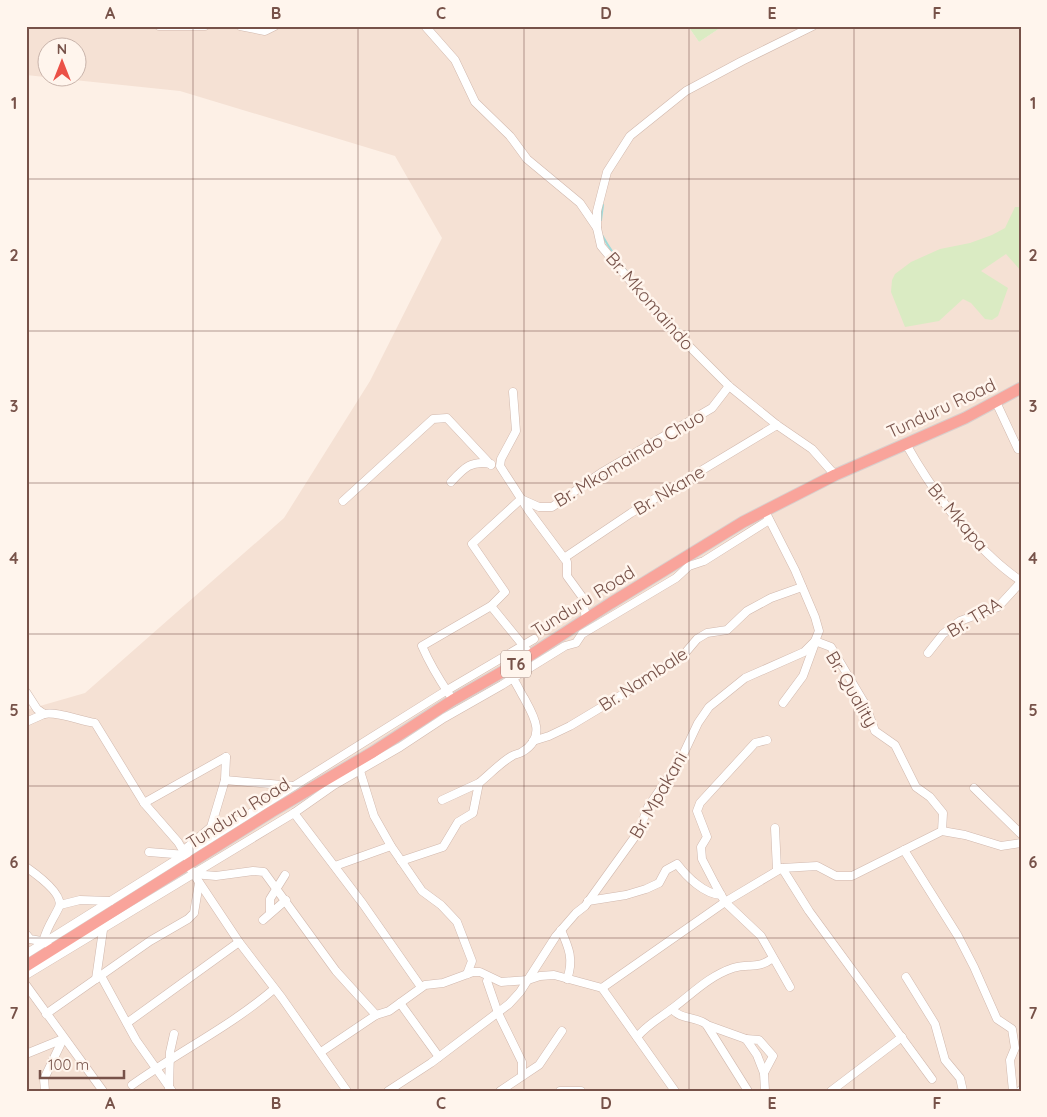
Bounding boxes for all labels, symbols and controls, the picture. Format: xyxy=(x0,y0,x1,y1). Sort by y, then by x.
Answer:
text: A xyxy=(105,3,116,23)
text: B xyxy=(271,3,281,23)
text: C xyxy=(436,3,446,23)
text: D xyxy=(600,3,612,23)
text: E xyxy=(767,3,777,23)
text: F xyxy=(933,3,942,23)
north arrow xyxy=(38,38,88,88)
text: N xyxy=(57,40,67,58)
text: 1 xyxy=(11,93,17,113)
text: 1 xyxy=(1030,93,1036,113)
text: 2 xyxy=(9,245,19,265)
text: 2 xyxy=(1028,245,1038,265)
street label: Br. Mkomaindo xyxy=(601,247,699,355)
street label: Tunduru Road xyxy=(883,373,999,443)
text: 3 xyxy=(10,396,18,416)
text: 3 xyxy=(1029,396,1037,416)
street label: Br. Mkomaindo Chuo xyxy=(550,404,708,512)
street label: Br. Nkane xyxy=(629,460,709,520)
street label: Br. Mkapa xyxy=(923,478,993,556)
text: 4 xyxy=(9,548,19,568)
text: 4 xyxy=(1028,548,1038,568)
street label: Tunduru Road xyxy=(527,560,639,642)
street label: Br. TRA xyxy=(943,592,1006,642)
street label: Br. Nambale xyxy=(594,642,692,716)
street label: Br. Quality xyxy=(821,647,883,731)
road number: T6 xyxy=(501,651,531,678)
text: 5 xyxy=(9,700,19,720)
text: 5 xyxy=(1028,700,1038,720)
street label: Br. Mpakani xyxy=(624,748,692,842)
street label: Tunduru Road xyxy=(182,772,294,854)
text: 6 xyxy=(10,852,19,872)
text: 6 xyxy=(1029,852,1038,872)
text: 7 xyxy=(10,1003,19,1023)
text: 7 xyxy=(1029,1003,1038,1023)
scale bar xyxy=(40,1047,124,1079)
text: 100 m xyxy=(48,1055,89,1074)
text: A xyxy=(105,1093,116,1113)
text: B xyxy=(271,1093,281,1113)
text: C xyxy=(436,1093,446,1113)
text: D xyxy=(600,1093,612,1113)
text: E xyxy=(767,1093,777,1113)
text: F xyxy=(933,1093,942,1113)

